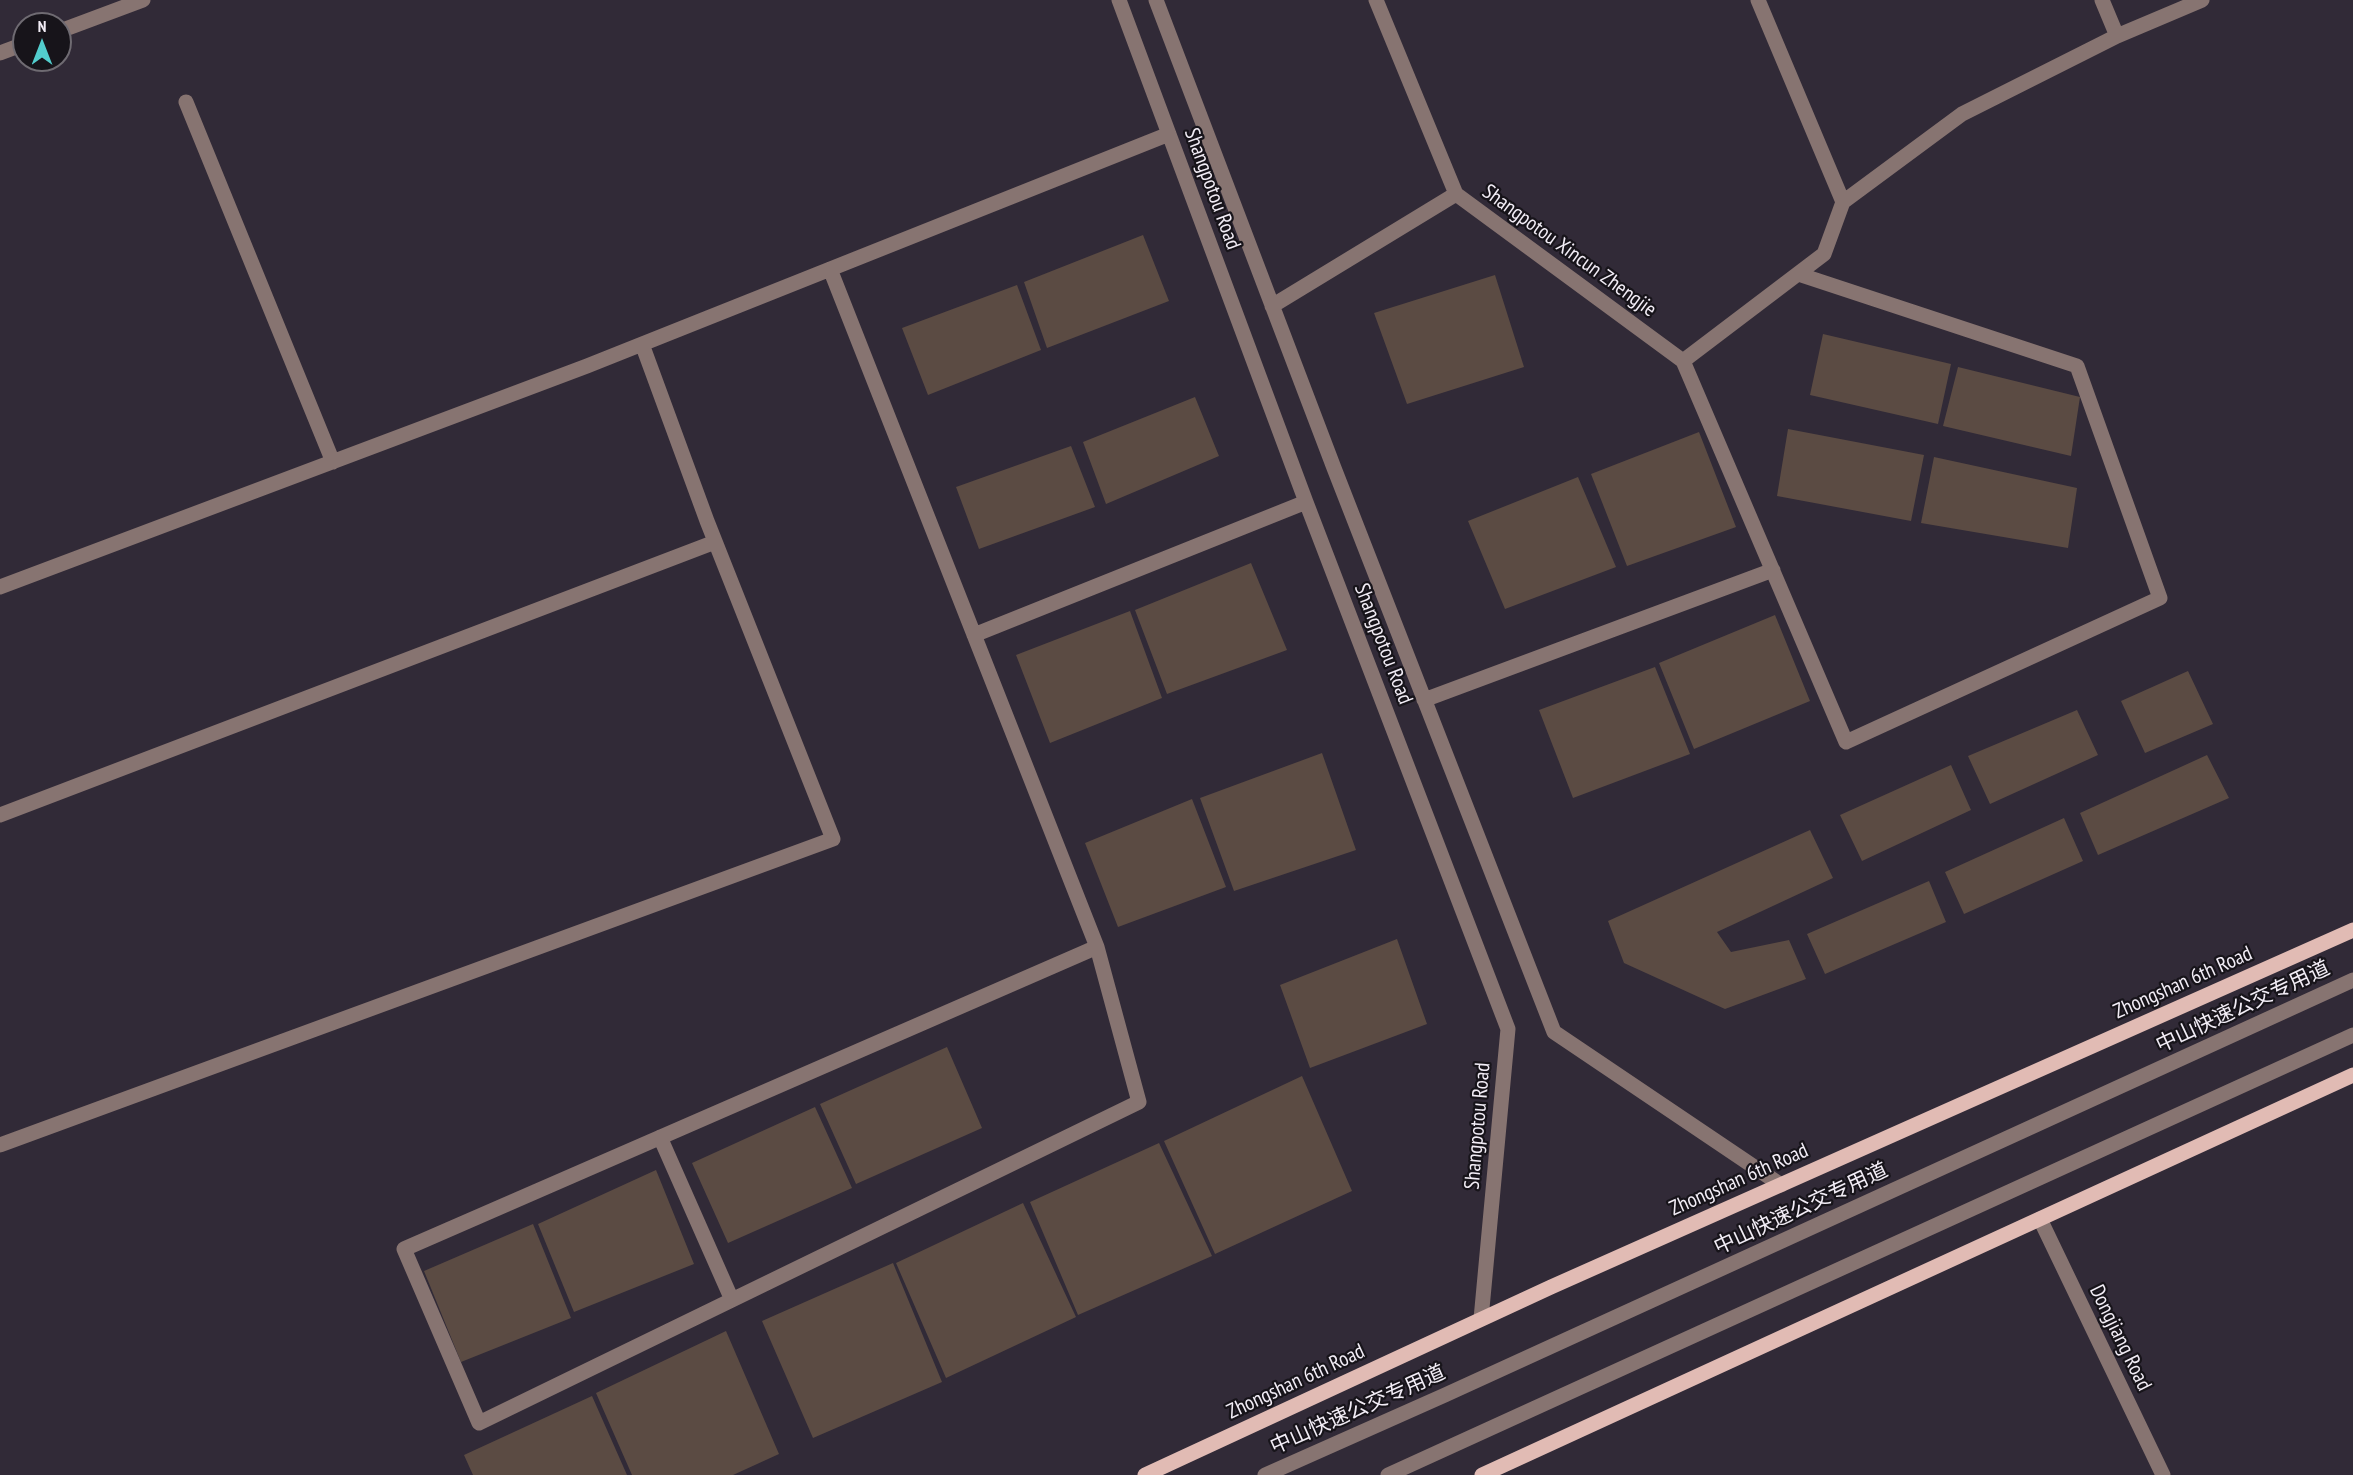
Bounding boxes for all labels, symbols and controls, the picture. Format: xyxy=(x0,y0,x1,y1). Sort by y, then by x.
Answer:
north arrow xyxy=(12,12,72,72)
text: N xyxy=(38,16,46,36)
street label: Shangpotou Road xyxy=(1178,125,1246,253)
street label: Shangpotou Xincun Zhengjie xyxy=(1477,179,1661,323)
street label: Shangpotou Road xyxy=(1348,580,1418,708)
street label: Zhongshan 6th Road xyxy=(2110,941,2256,1025)
street label: 中山快速公交专用道 xyxy=(2152,956,2334,1058)
street label: Shangpotou Road xyxy=(1460,1062,1496,1190)
street label: Zhongshan 6th Road xyxy=(1666,1138,1812,1222)
street label: 中山快速公交专用道 xyxy=(1710,1158,1892,1260)
street label: Dongjiang Road xyxy=(2084,1281,2156,1395)
street label: Zhongshan 6th Road xyxy=(1223,1339,1369,1425)
street label: 中山快速公交专用道 xyxy=(1267,1360,1449,1460)

